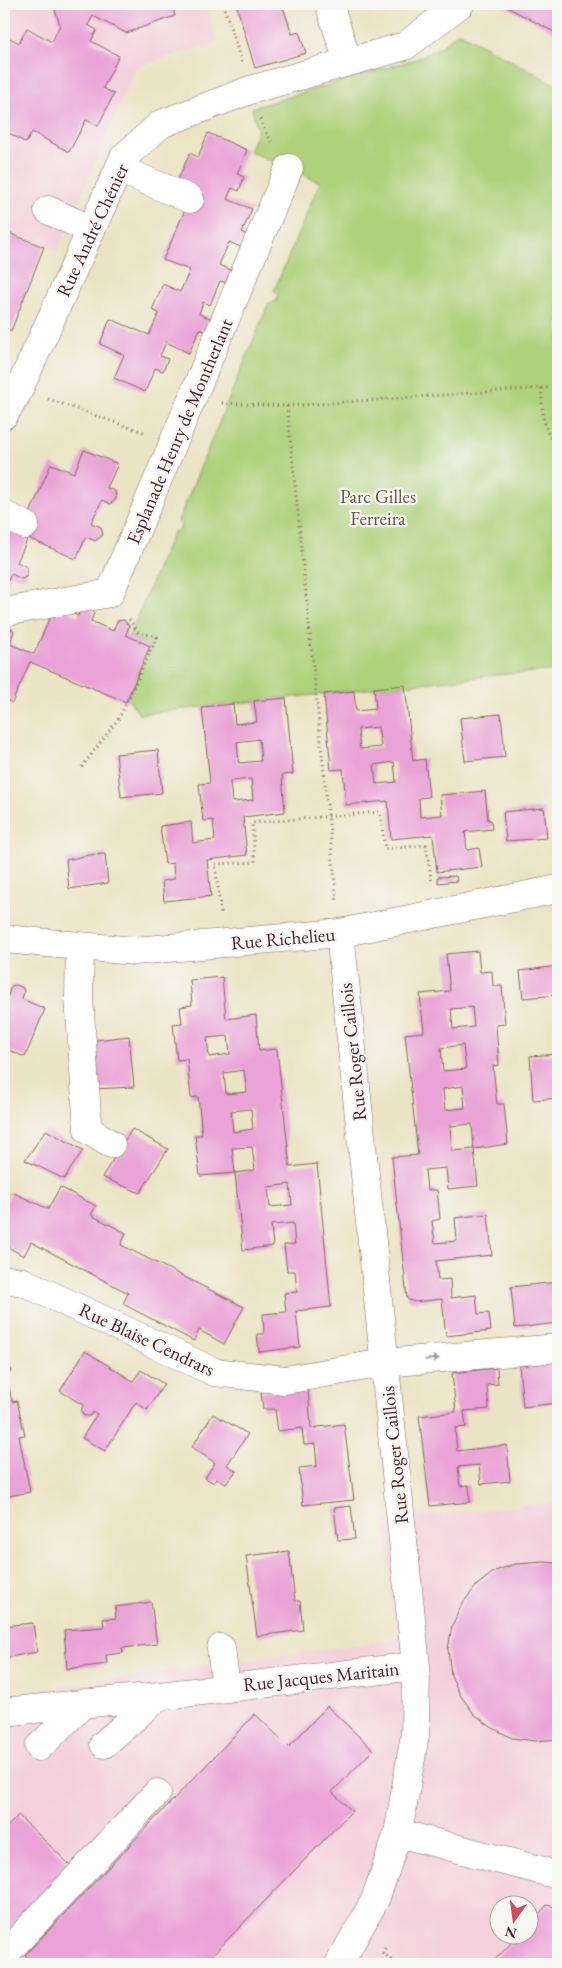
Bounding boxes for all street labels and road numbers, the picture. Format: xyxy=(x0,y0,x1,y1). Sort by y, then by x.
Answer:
street label: Rue André Chénier xyxy=(51,159,135,301)
street label: Esplanade Henry de Montherlant xyxy=(120,314,238,548)
street label: Rue Richelieu xyxy=(230,921,336,956)
street label: Rue Roger Caillois xyxy=(333,982,372,1122)
street label: Rue Blaise Cendrars xyxy=(75,1297,219,1382)
street label: Rue Roger Caillois xyxy=(375,1385,414,1525)
street label: Rue Jacques Maritain xyxy=(242,1656,400,1697)

